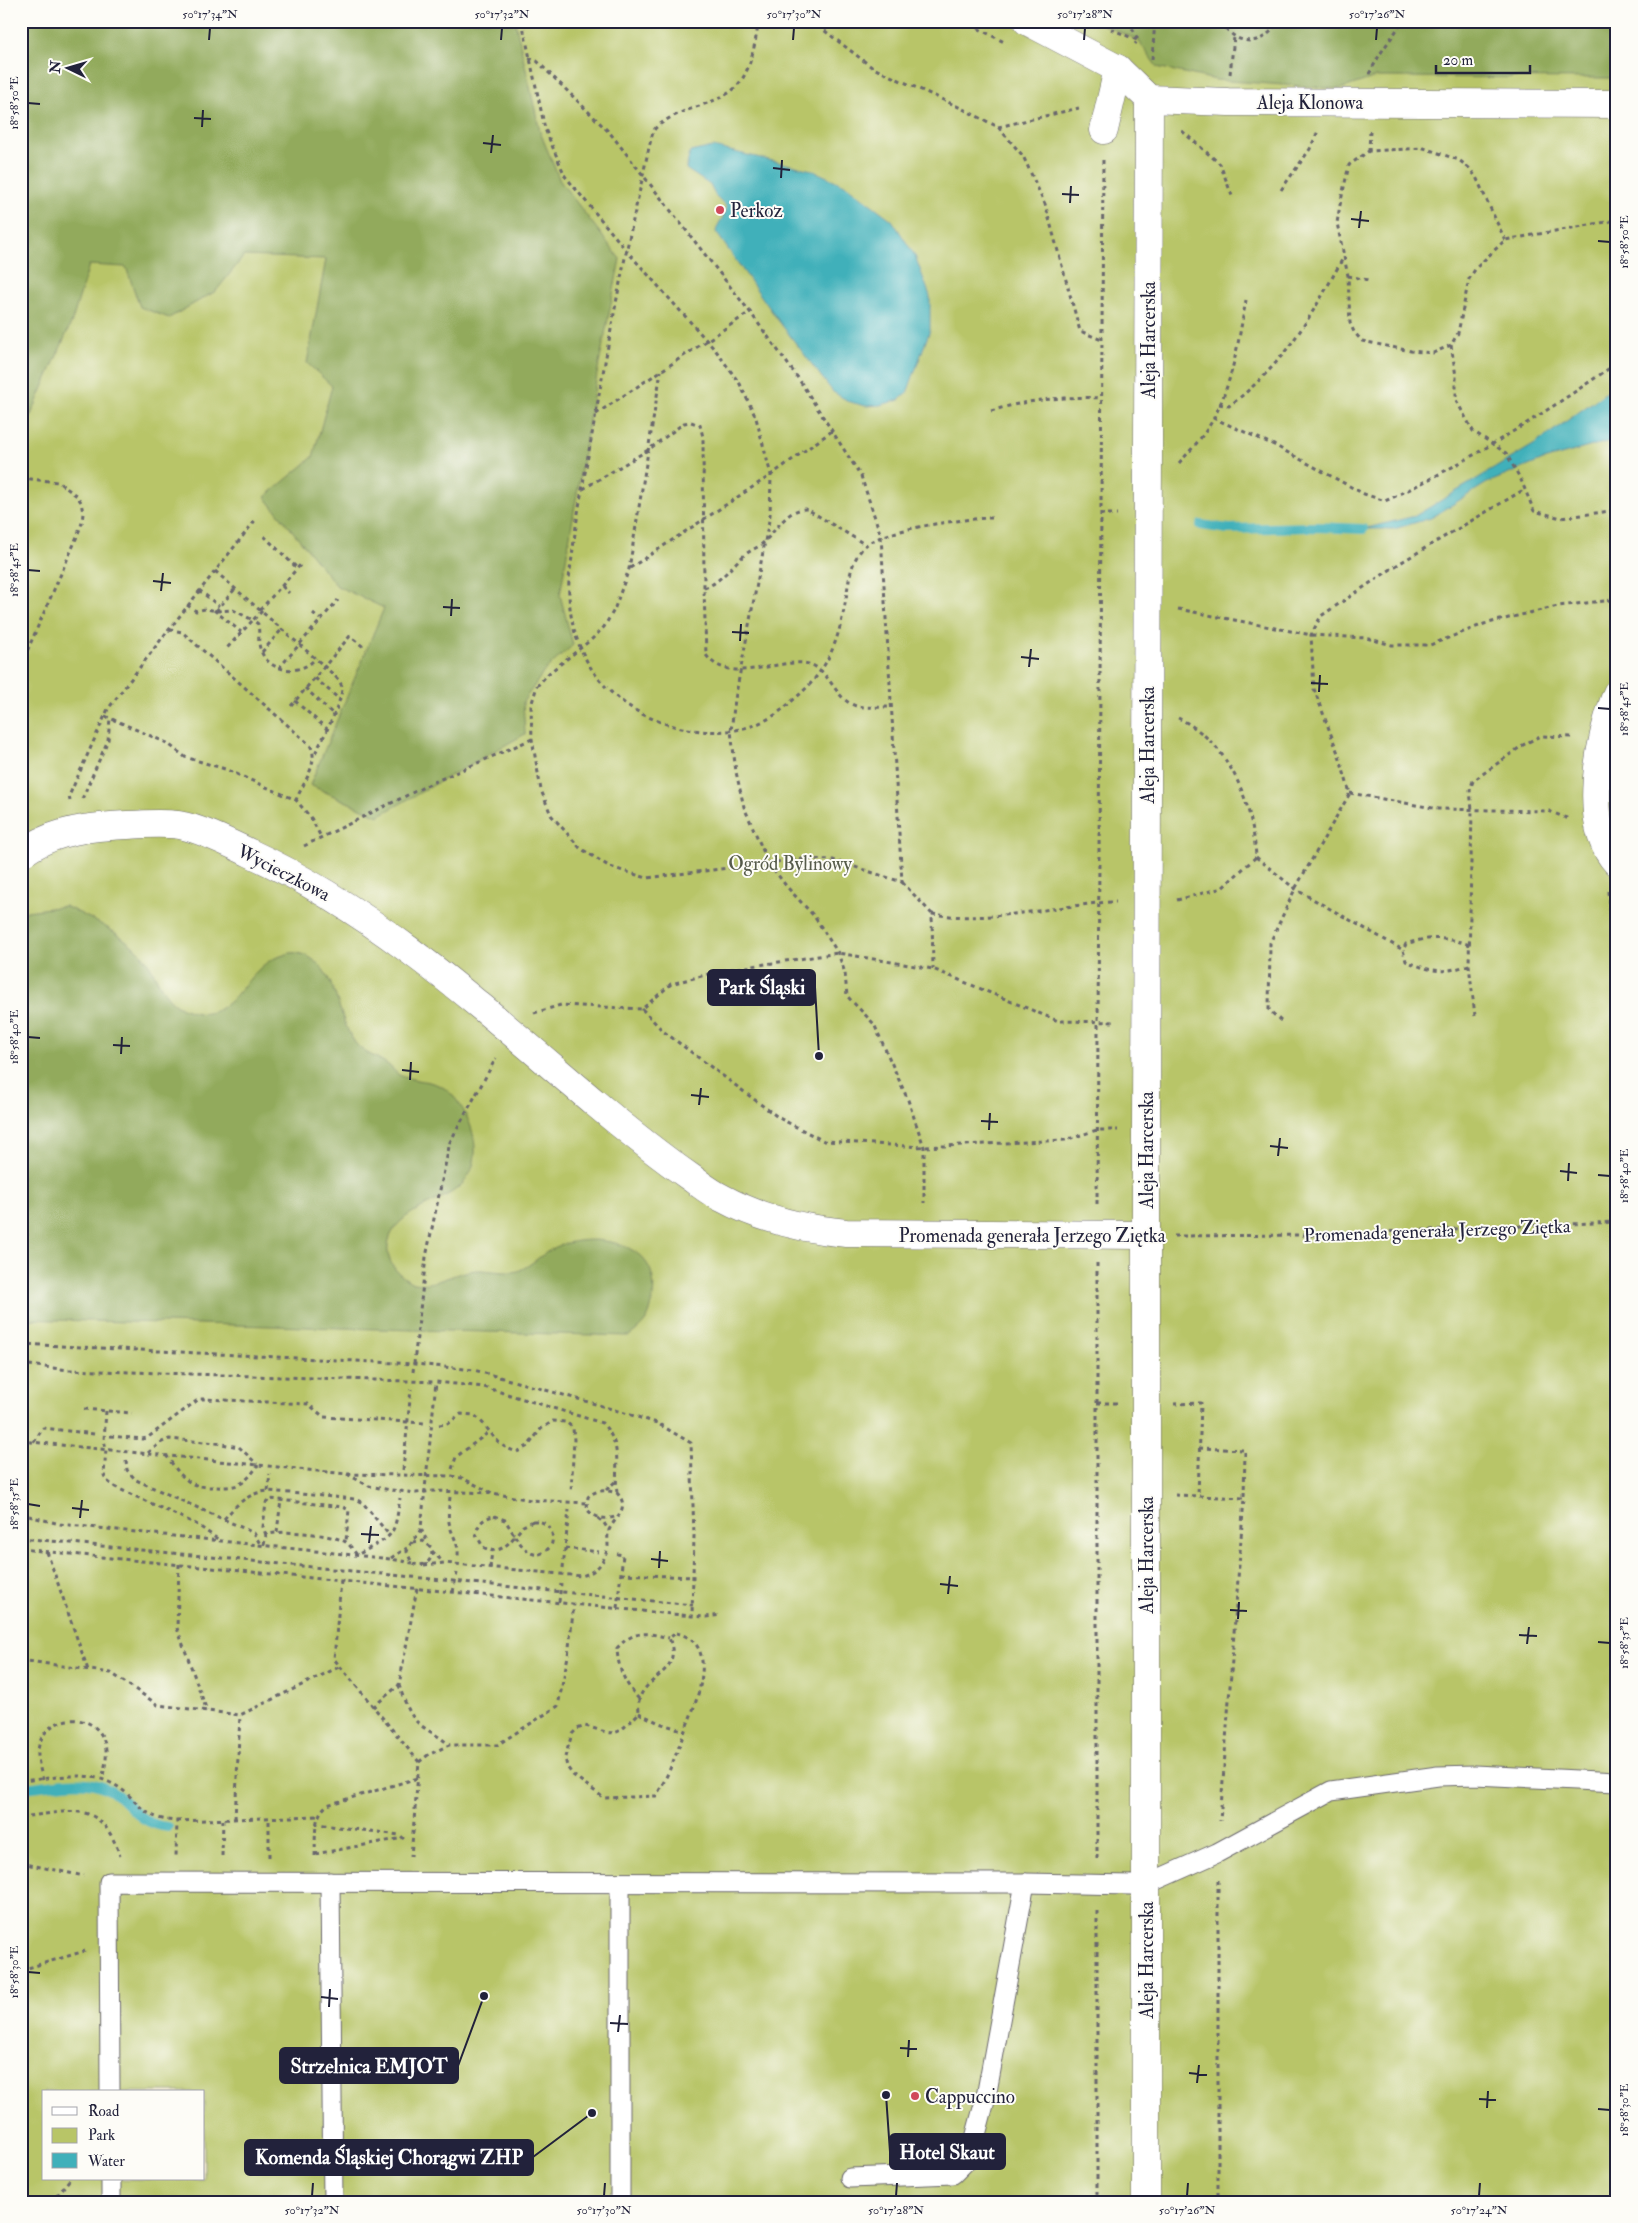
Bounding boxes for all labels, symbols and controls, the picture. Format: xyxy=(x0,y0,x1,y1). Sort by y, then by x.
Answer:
text: 50°17'34"N xyxy=(182,7,238,22)
text: 50°17'32"N xyxy=(474,7,530,22)
text: 50°17'30"N xyxy=(766,7,822,22)
text: 50°17'28"N xyxy=(1057,7,1113,22)
text: 50°17'26"N xyxy=(1349,7,1406,22)
north arrow xyxy=(42,42,92,92)
scale bar xyxy=(1436,42,1529,74)
text: 20 m xyxy=(1443,51,1473,70)
text: N xyxy=(46,59,65,75)
text: 18°58'50"E xyxy=(7,76,22,130)
street label: Aleja Klonowa xyxy=(1256,91,1363,115)
place label: Perkoz xyxy=(730,199,783,223)
marker: Perkoz xyxy=(714,204,726,216)
text: 18°58'50"E xyxy=(1617,215,1632,269)
street label: Aleja Harcerska xyxy=(1137,281,1161,400)
text: 18°58'45"E xyxy=(7,543,22,597)
text: 18°58'45"E xyxy=(1617,682,1632,736)
street label: Aleja Harcerska xyxy=(1136,686,1160,805)
street label: Wycieczkowa xyxy=(232,839,334,907)
park label: Ogród Bylinowy xyxy=(728,852,853,876)
callout: Park Śląski xyxy=(708,970,815,1005)
text: Park Śląski xyxy=(719,974,806,1000)
text: 18°58'40"E xyxy=(7,1009,22,1064)
street label: Aleja Harcerska xyxy=(1135,1091,1159,1210)
text: 18°58'40"E xyxy=(1617,1148,1632,1203)
street label: Promenada generała Jerzego Ziętka xyxy=(1303,1214,1571,1248)
street label: Promenada generała Jerzego Ziętka xyxy=(898,1224,1166,1248)
text: 18°58'35"E xyxy=(7,1478,22,1530)
street label: Aleja Harcerska xyxy=(1135,1496,1159,1615)
text: 18°58'35"E xyxy=(1617,1617,1632,1669)
street label: Aleja Harcerska xyxy=(1135,1901,1159,2020)
text: 18°58'30"E xyxy=(7,1945,22,1998)
callout: Strzelnica EMJOT xyxy=(280,2048,458,2083)
text: Strzelnica EMJOT xyxy=(290,2054,448,2079)
text: 18°58'30"E xyxy=(1617,2083,1632,2136)
place label: Cappuccino xyxy=(925,2085,1015,2110)
legend xyxy=(42,2090,205,2180)
marker: Cappuccino xyxy=(909,2090,921,2102)
text: Road xyxy=(88,2102,120,2121)
text: Park xyxy=(88,2126,115,2145)
callout: Hotel Skaut xyxy=(890,2134,1005,2169)
callout: Komenda Śląskiej Chorągwi ZHP xyxy=(245,2140,533,2175)
text: Hotel Skaut xyxy=(899,2140,995,2165)
text: Komenda Śląskiej Chorągwi ZHP xyxy=(255,2144,523,2171)
text: Water xyxy=(87,2152,125,2171)
text: 50°17'32"N xyxy=(284,2203,340,2218)
text: 50°17'30"N xyxy=(576,2203,632,2218)
text: 50°17'28"N xyxy=(868,2203,924,2218)
text: 50°17'26"N xyxy=(1159,2203,1216,2218)
text: 50°17'24"N xyxy=(1451,2203,1508,2218)

